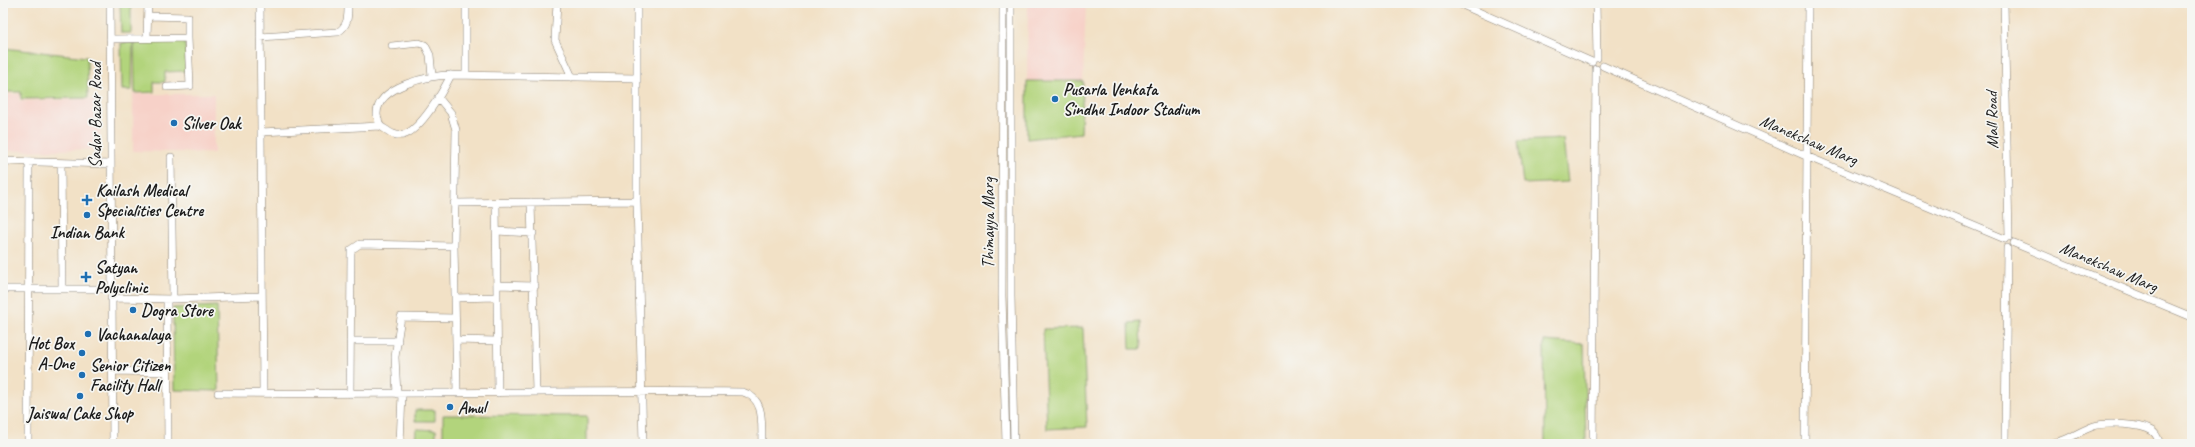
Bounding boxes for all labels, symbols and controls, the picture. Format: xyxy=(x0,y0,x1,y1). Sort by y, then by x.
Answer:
street label: Sadar Bazar Road xyxy=(85,59,106,168)
place label: Pusarla Venkata Sindhu Indoor Stadium xyxy=(1063,79,1201,120)
street label: Mall Road xyxy=(1981,89,2003,149)
marker: Pusarla Venkata Sindhu Indoor Stadium xyxy=(1050,94,1060,104)
street label: Manekshaw Marg xyxy=(1757,110,1862,170)
place label: Silver Oak xyxy=(182,113,242,134)
marker: Silver Oak xyxy=(169,118,179,128)
street label: Thimayya Marg xyxy=(978,177,999,268)
place label: Kailash Medical Specialities Centre xyxy=(96,180,204,221)
marker: Kailash Medical Specialities Centre xyxy=(81,194,93,206)
marker: Indian Bank xyxy=(82,210,92,220)
place label: Indian Bank xyxy=(50,222,126,243)
street label: Manekshaw Marg xyxy=(2057,237,2162,297)
place label: Satyan Polyclinic xyxy=(95,257,148,298)
marker: Satyan Polyclinic xyxy=(80,271,92,283)
place label: Dogra Store xyxy=(141,300,215,321)
marker: Dogra Store xyxy=(128,305,138,315)
place label: Vachanalaya xyxy=(96,324,172,345)
marker: Vachanalaya xyxy=(83,329,93,339)
place label: Hot Box A-One xyxy=(28,333,76,374)
marker: Hot Box A-One xyxy=(77,348,87,358)
place label: Senior Citizen Facility Hall xyxy=(90,355,172,396)
marker: Senior Citizen Facility Hall xyxy=(77,370,87,380)
marker: Jaiswal Cake Shop xyxy=(75,391,85,401)
place label: Amul xyxy=(458,397,489,418)
marker: Amul xyxy=(445,402,455,412)
place label: Jaiswal Cake Shop xyxy=(26,403,134,424)

